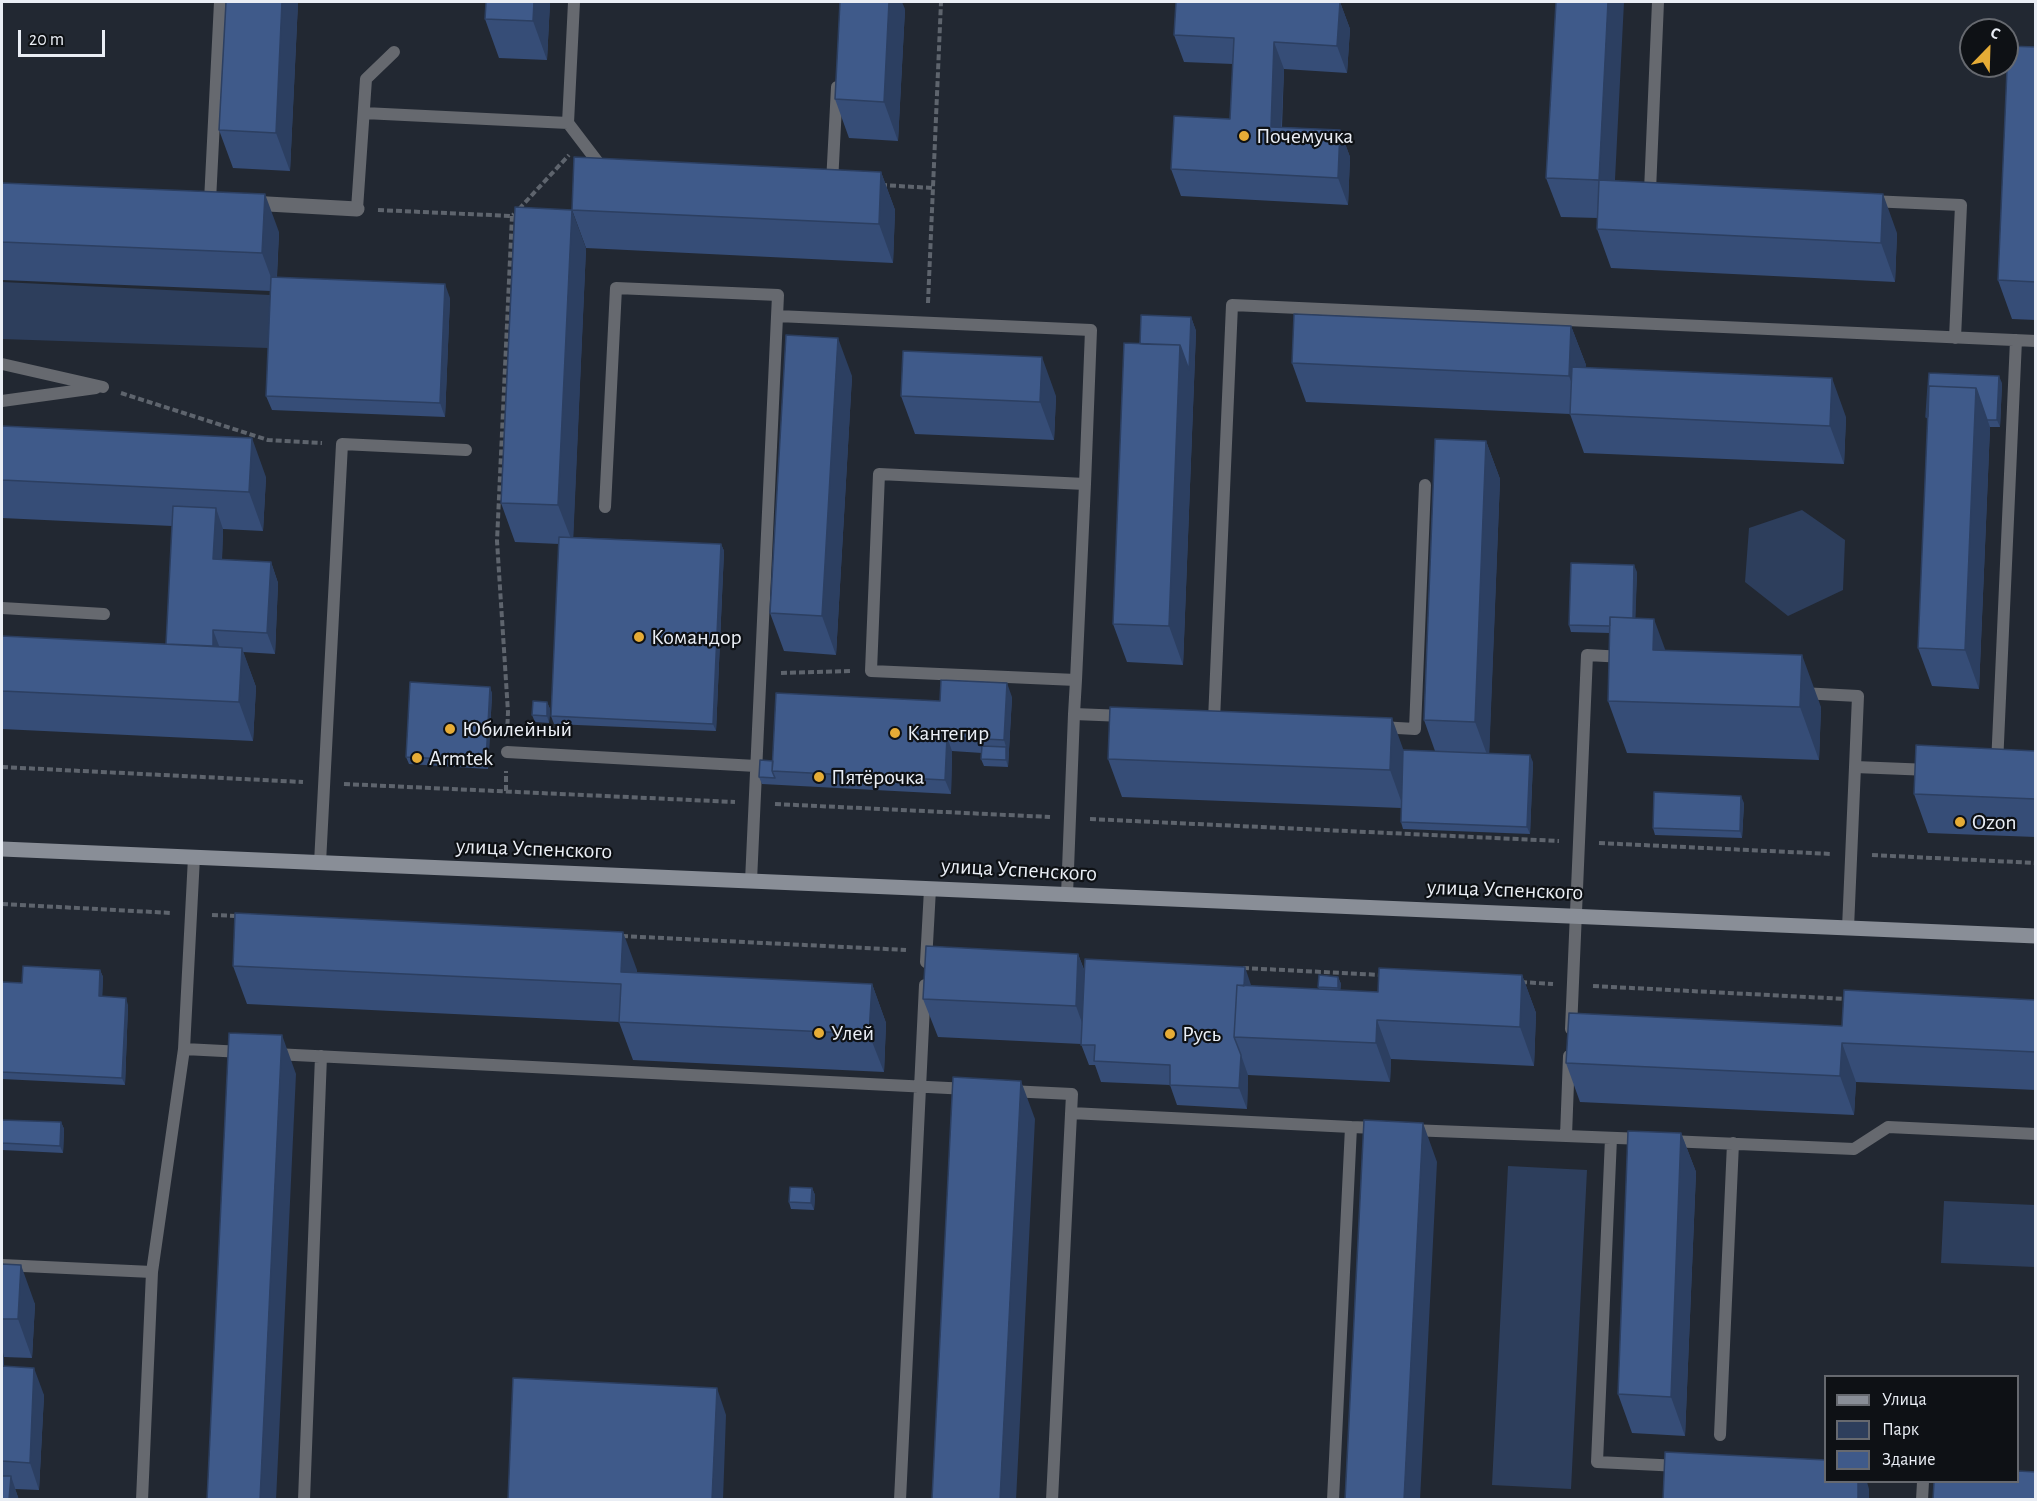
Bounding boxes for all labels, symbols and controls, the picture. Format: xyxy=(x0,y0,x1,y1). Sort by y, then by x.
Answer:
scale bar xyxy=(21,18,108,56)
north arrow xyxy=(1959,18,2019,78)
text: С xyxy=(1988,24,2002,42)
text: 20 m xyxy=(29,31,64,49)
place label: Почемучка xyxy=(1256,123,1353,149)
marker: Почемучка xyxy=(1237,129,1251,143)
place label: Командор xyxy=(651,624,742,650)
marker: Командор xyxy=(632,630,646,644)
place label: Юбилейный xyxy=(462,716,572,742)
place label: Кантегир xyxy=(907,720,989,746)
marker: Юбилейный xyxy=(443,722,457,736)
marker: Кантегир xyxy=(888,726,902,740)
place label: Armtek xyxy=(429,745,493,771)
marker: Armtek xyxy=(410,751,424,765)
place label: Пятёрочка xyxy=(831,764,925,790)
marker: Пятёрочка xyxy=(812,770,826,784)
place label: Ozon xyxy=(1972,809,2017,835)
marker: Ozon xyxy=(1953,815,1967,829)
street label: улица Успенского xyxy=(456,833,612,865)
street label: улица Успенского xyxy=(940,853,1098,887)
street label: улица Успенского xyxy=(1427,874,1583,906)
place label: Улей xyxy=(831,1020,874,1046)
place label: Русь xyxy=(1182,1021,1221,1047)
marker: Улей xyxy=(812,1026,826,1040)
marker: Русь xyxy=(1163,1027,1177,1041)
legend xyxy=(1824,1375,2019,1483)
text: Улица xyxy=(1882,1391,1927,1409)
text: Парк xyxy=(1882,1421,1919,1439)
text: Здание xyxy=(1882,1451,1936,1469)

